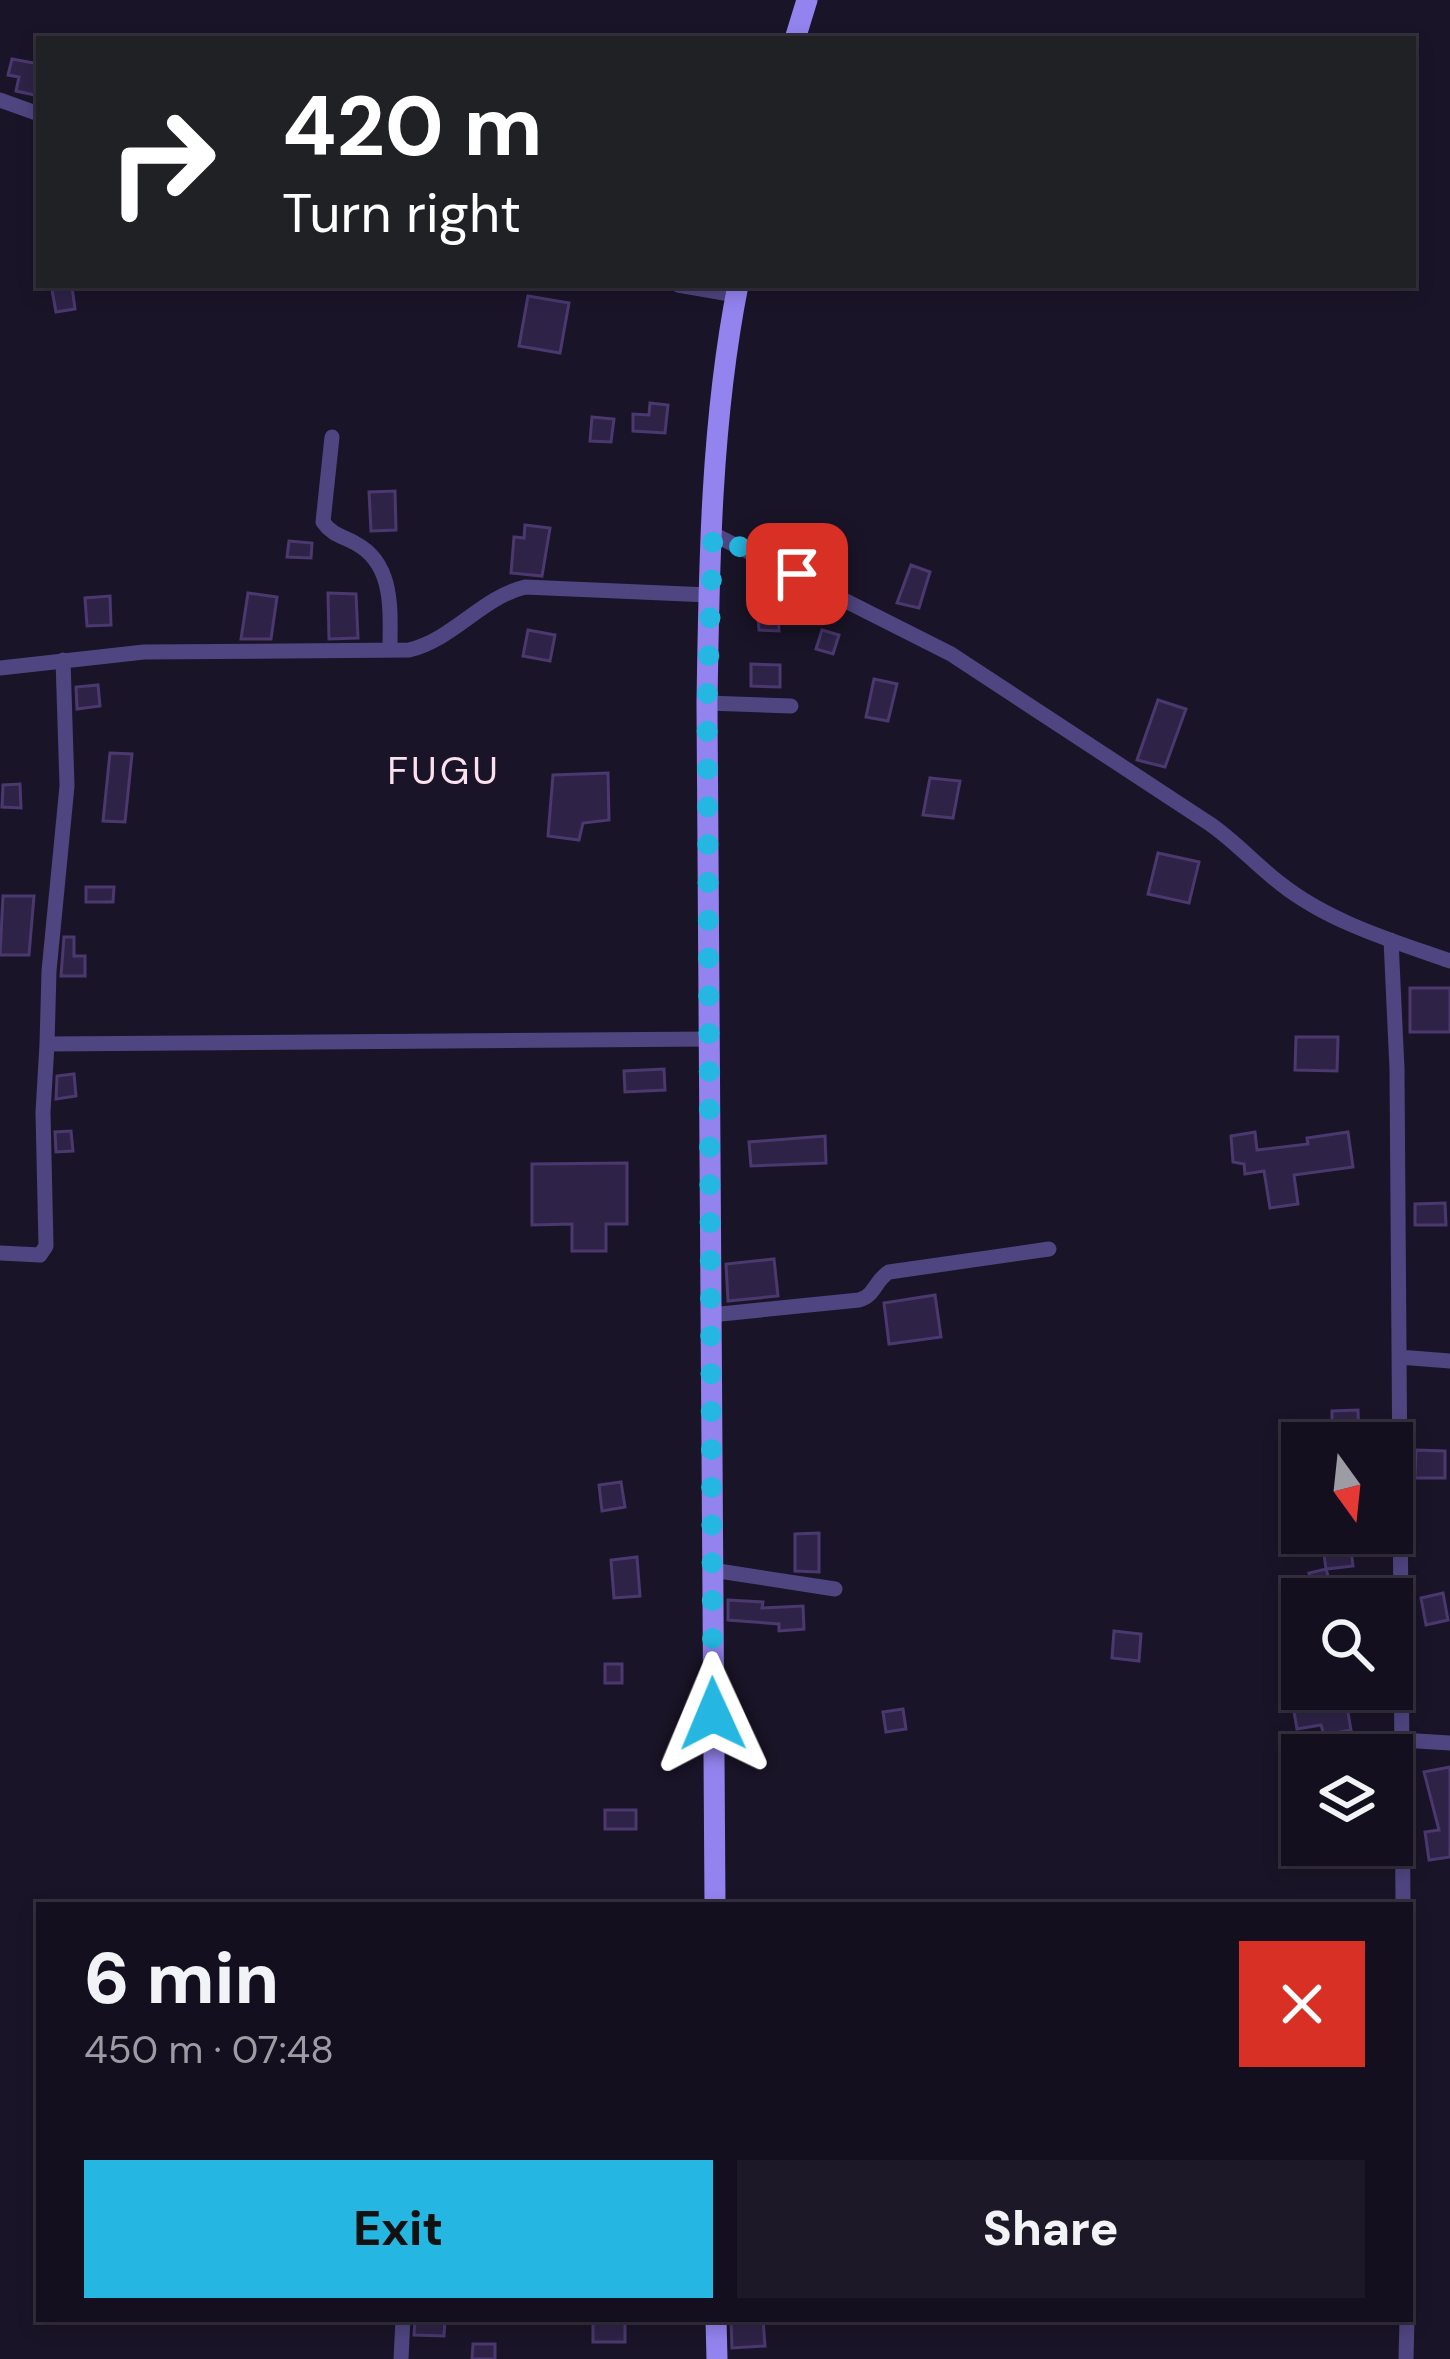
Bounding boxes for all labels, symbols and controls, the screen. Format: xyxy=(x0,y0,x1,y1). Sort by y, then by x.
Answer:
text: 420 m xyxy=(282,72,543,181)
icon: right xyxy=(84,84,240,240)
text: Turn right xyxy=(282,178,521,249)
pin xyxy=(746,523,848,625)
icon: arrive xyxy=(764,541,830,607)
district label: FUGU xyxy=(387,745,501,796)
north arrow xyxy=(1281,1422,1413,1554)
map controls xyxy=(1281,1422,1413,1866)
button: search xyxy=(1281,1578,1413,1710)
position arrow xyxy=(650,1651,776,1777)
button: layers xyxy=(1281,1734,1413,1866)
text: 6 min xyxy=(84,1932,279,2025)
button: close xyxy=(1239,1941,1365,2067)
text: 450 m · 07:48 xyxy=(84,2024,334,2075)
button: Exit xyxy=(84,2160,713,2298)
button: Share xyxy=(737,2160,1365,2298)

